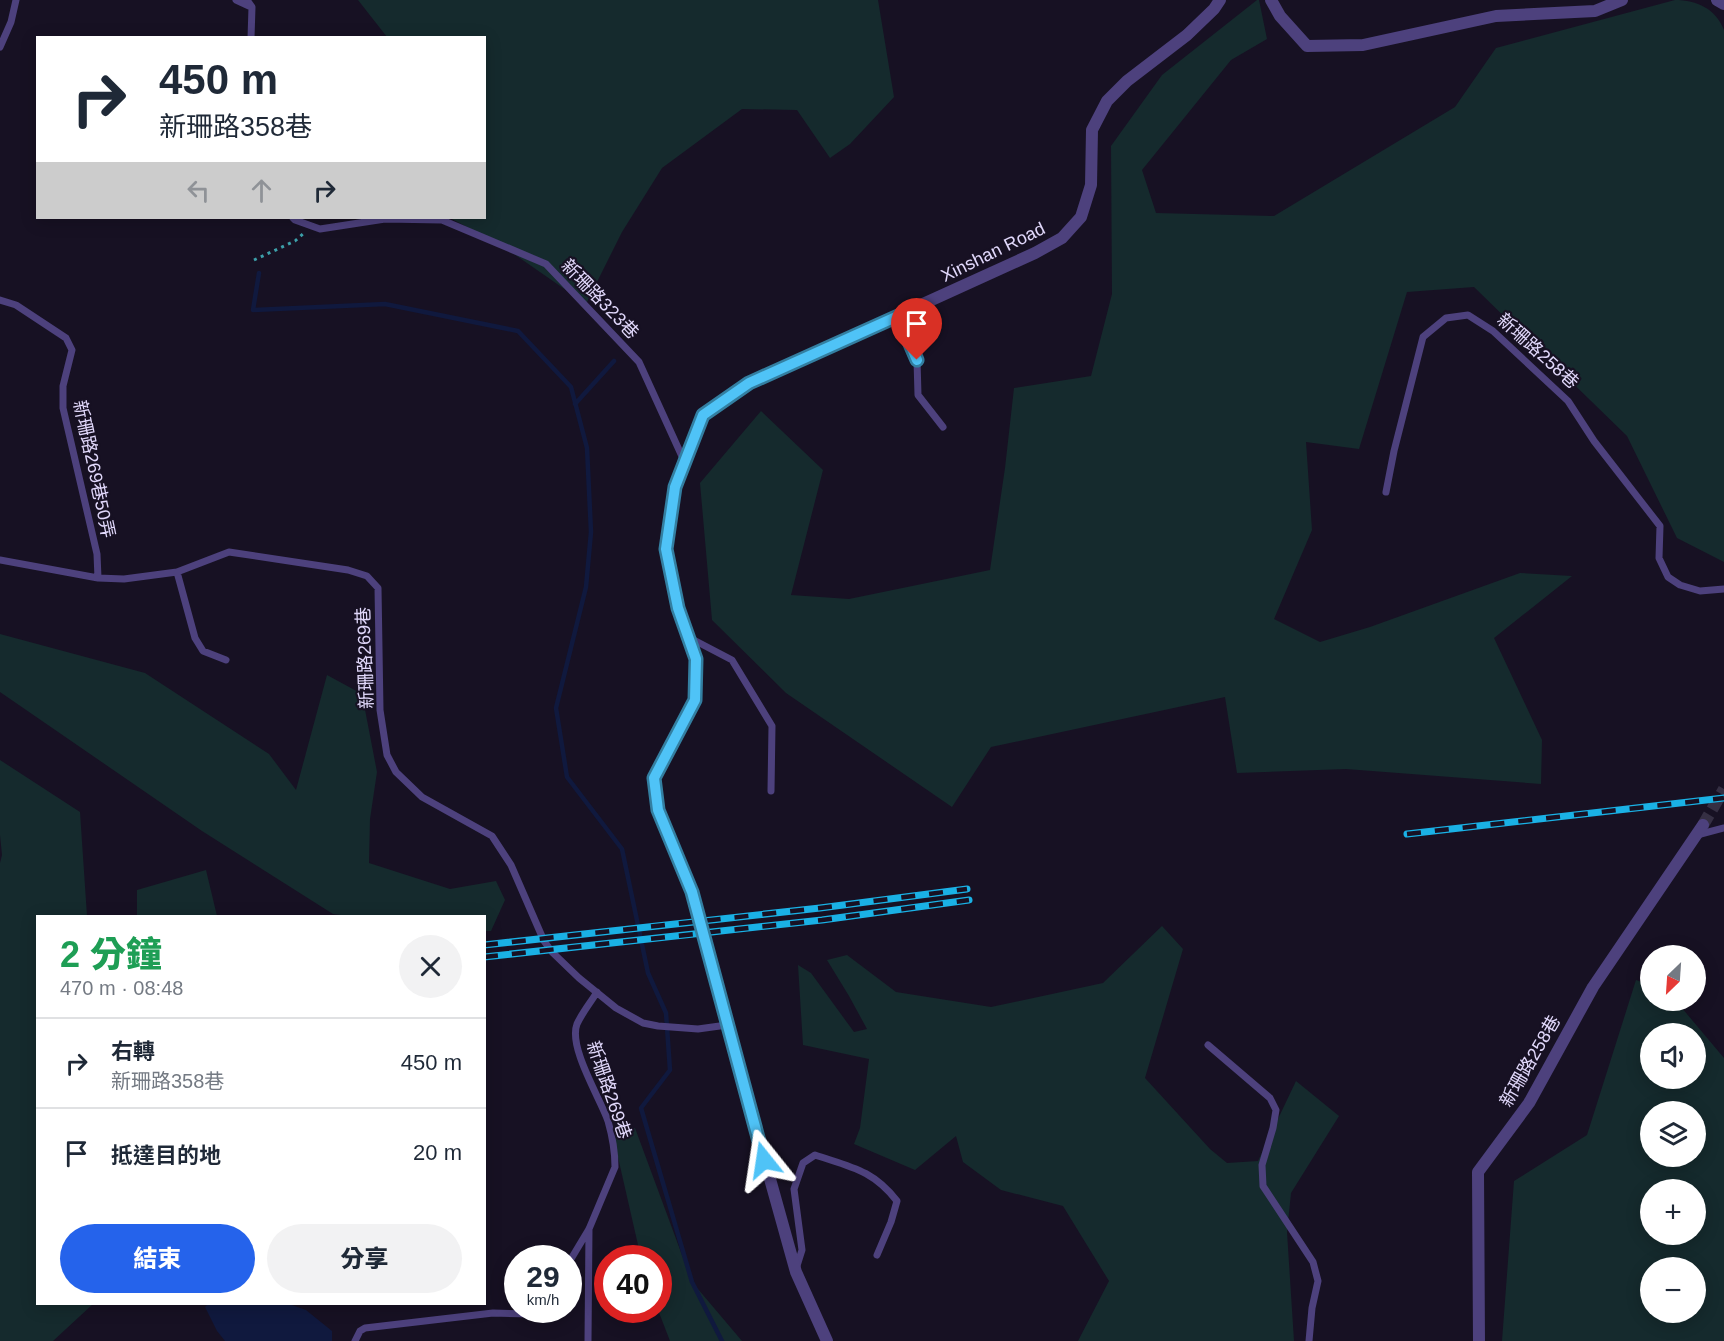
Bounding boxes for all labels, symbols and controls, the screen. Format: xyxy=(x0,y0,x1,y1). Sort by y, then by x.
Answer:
text: 450 m xyxy=(159,56,278,103)
icon: right xyxy=(60,60,138,138)
text: 新珊路358巷 xyxy=(159,112,312,142)
icon: left xyxy=(182,174,215,207)
icon: ahead xyxy=(245,174,278,207)
icon: right xyxy=(308,174,341,207)
street label: Xinshan Road xyxy=(938,218,1048,286)
street label: 新珊路323巷 xyxy=(557,255,643,343)
pin xyxy=(891,298,942,360)
icon: arrive xyxy=(900,307,933,340)
street label: 新珊路258巷 xyxy=(1493,309,1583,393)
street label: 新珊路269巷50弄 xyxy=(70,398,118,540)
street label: 新珊路269巷 xyxy=(353,607,377,709)
text: 2 分鐘 xyxy=(60,934,162,975)
button: close xyxy=(399,935,462,998)
north arrow xyxy=(1640,945,1706,1011)
map controls xyxy=(1640,945,1706,1323)
text: 470 m · 08:48 xyxy=(60,977,183,999)
street label: 新珊路258巷 xyxy=(1496,1012,1564,1110)
button: sound xyxy=(1640,1023,1706,1089)
text: 右轉 xyxy=(111,1039,155,1064)
street label: 新珊路269巷 xyxy=(583,1039,635,1141)
icon: right xyxy=(60,1047,93,1080)
text: 450 m xyxy=(401,1050,462,1075)
text: 新珊路358巷 xyxy=(111,1070,224,1092)
button: layers xyxy=(1640,1101,1706,1167)
position arrow xyxy=(732,1128,796,1192)
icon: arrive xyxy=(60,1137,93,1170)
text: 20 m xyxy=(413,1140,462,1165)
text: 抵達目的地 xyxy=(111,1143,221,1168)
button: + xyxy=(1640,1179,1706,1245)
button: 結束 xyxy=(60,1224,255,1293)
button: 分享 xyxy=(267,1224,462,1293)
speed limit sign: 40 xyxy=(594,1245,672,1323)
button: − xyxy=(1640,1257,1706,1323)
text: 29 xyxy=(526,1260,560,1293)
text: km/h xyxy=(527,1291,559,1308)

